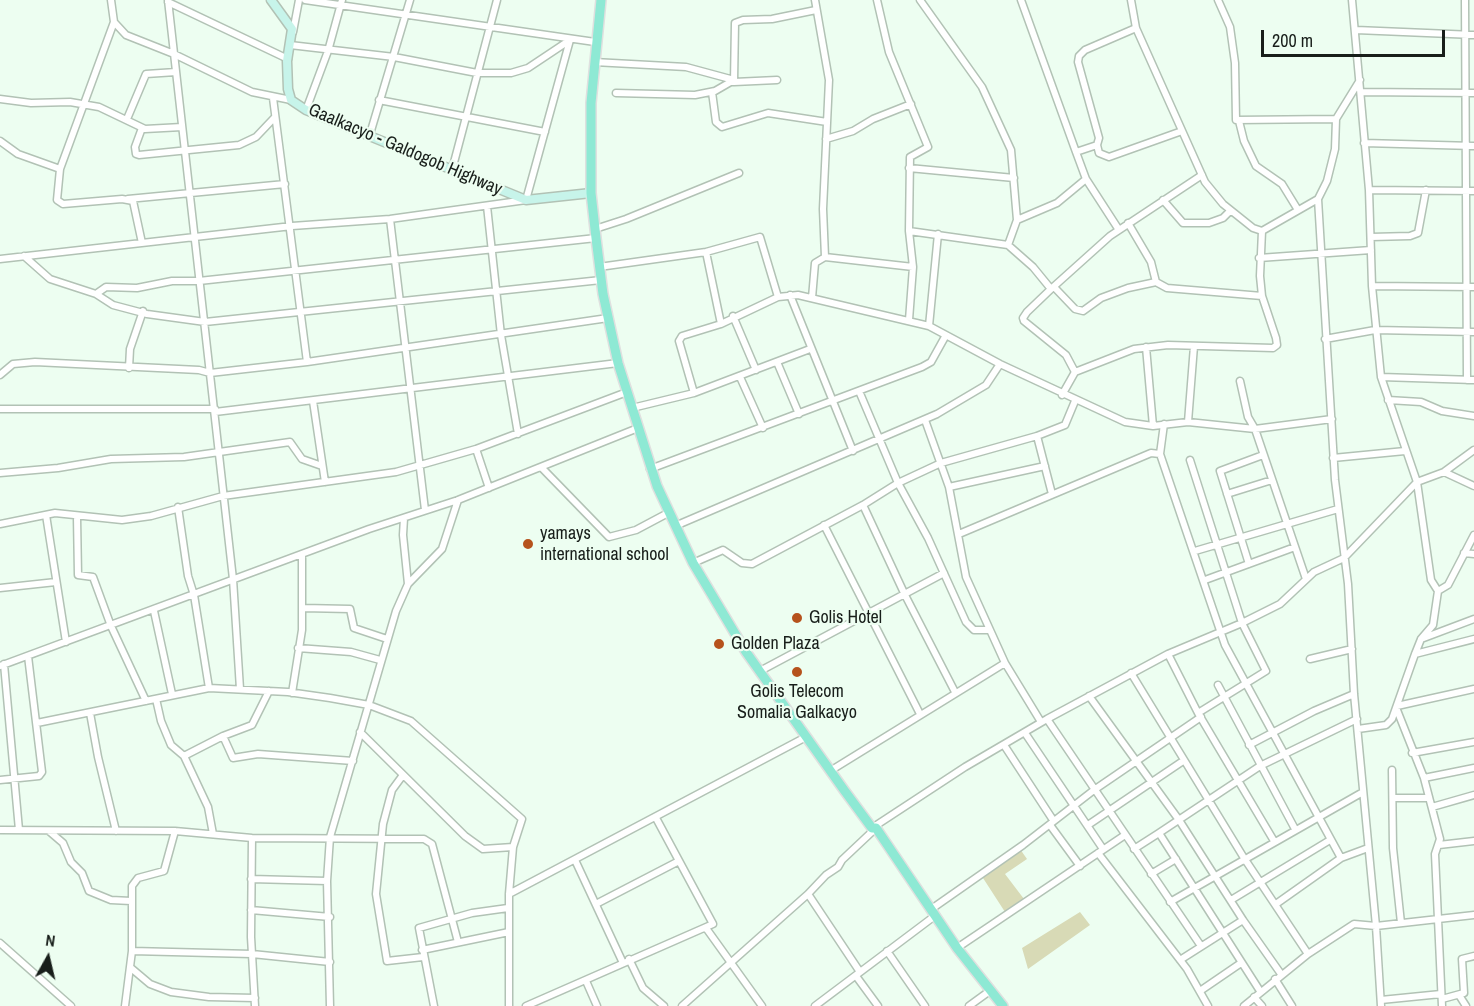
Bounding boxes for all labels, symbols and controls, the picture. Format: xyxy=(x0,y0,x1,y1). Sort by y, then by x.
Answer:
scale bar xyxy=(1264,18,1448,56)
text: 200 m xyxy=(1272,28,1313,53)
street label: Gaalkacyo - Galdogob Highway xyxy=(305,99,505,201)
place label: yamays international school xyxy=(540,523,669,566)
marker: yamays international school xyxy=(521,537,535,551)
place label: Golis Hotel xyxy=(809,607,882,629)
marker: Golis Hotel xyxy=(790,611,804,625)
place label: Golden Plaza xyxy=(731,633,820,655)
marker: Golden Plaza xyxy=(712,637,726,651)
marker: Golis Telecom Somalia Galkacyo xyxy=(790,665,804,679)
place label: Golis Telecom Somalia Galkacyo xyxy=(737,681,857,724)
north arrow xyxy=(18,928,78,988)
text: N xyxy=(44,929,57,952)

